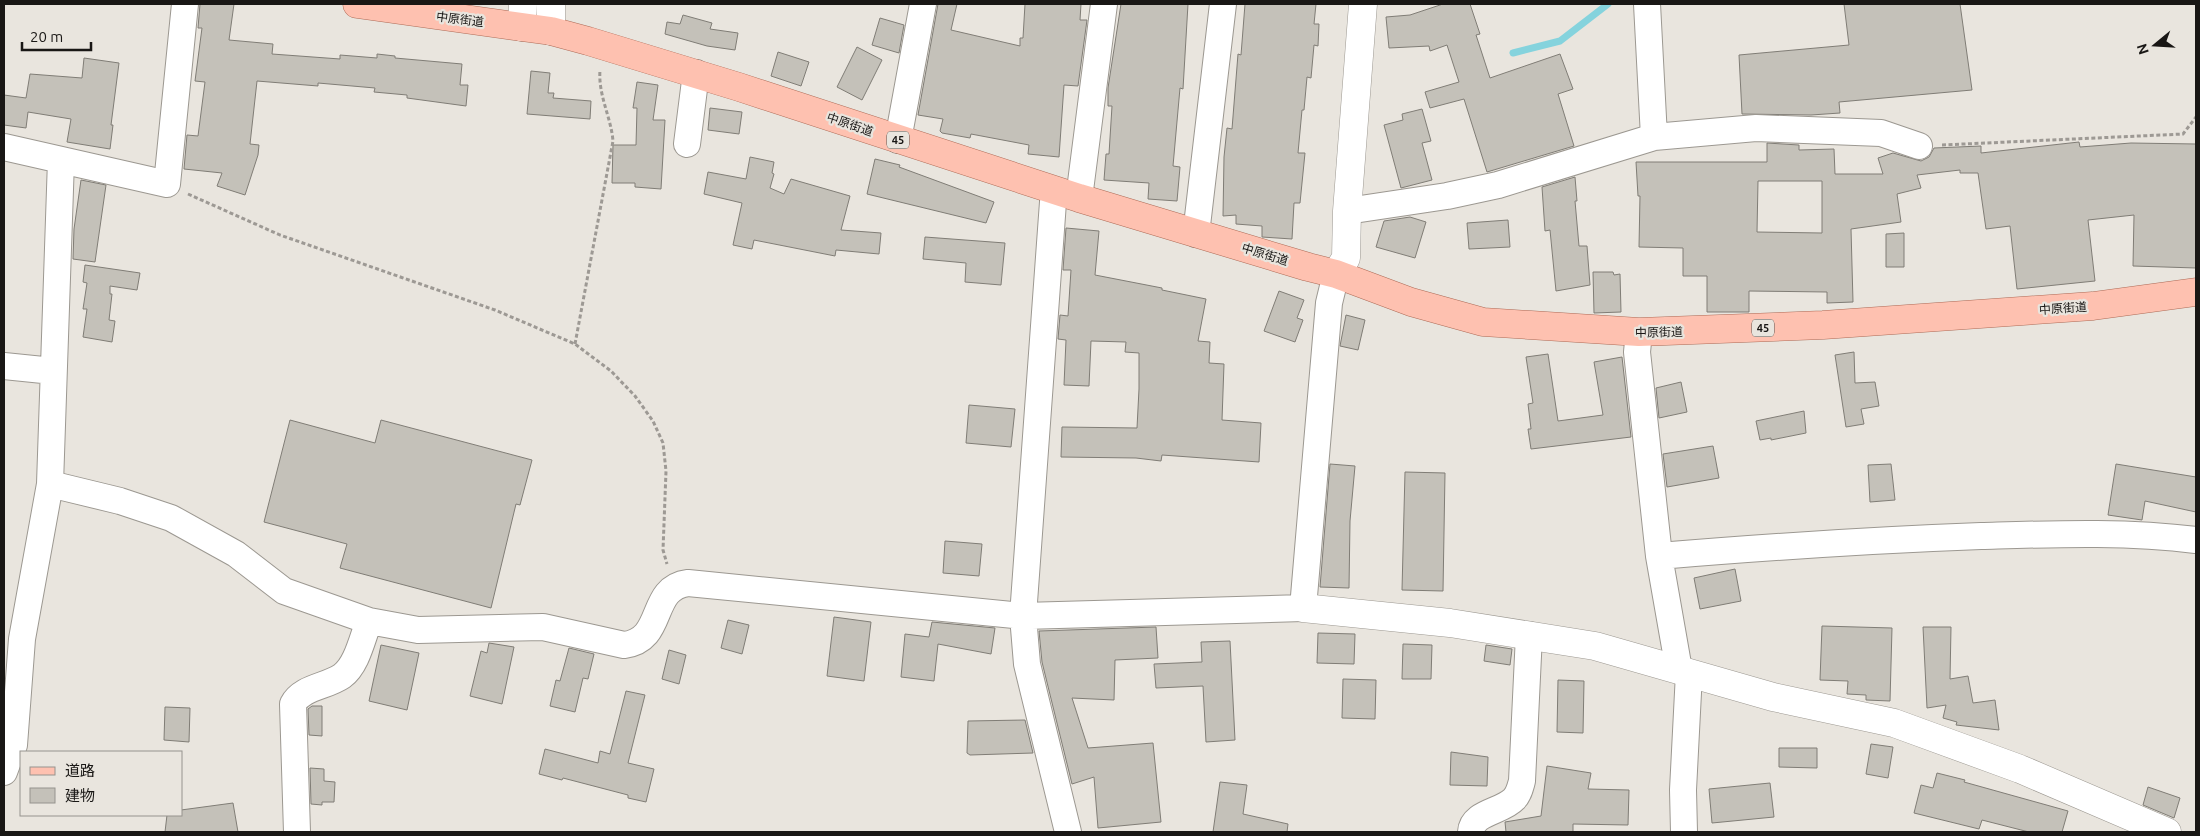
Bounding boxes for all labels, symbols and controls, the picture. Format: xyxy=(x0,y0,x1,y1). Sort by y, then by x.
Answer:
street label: 中原街道 xyxy=(435,10,485,28)
scale bar xyxy=(22,20,91,52)
north arrow xyxy=(2130,20,2180,70)
text: 20 m xyxy=(30,28,63,45)
text: N xyxy=(2133,42,2152,56)
street label: 中原街道 xyxy=(825,110,875,138)
road number: 45 xyxy=(887,132,909,148)
street label: 中原街道 xyxy=(1240,241,1290,267)
street label: 中原街道 xyxy=(2039,300,2087,316)
road number: 45 xyxy=(1752,319,1774,336)
street label: 中原街道 xyxy=(1635,325,1683,339)
legend xyxy=(20,751,182,816)
text: 道路 xyxy=(65,762,95,779)
text: 建物 xyxy=(65,787,95,804)

